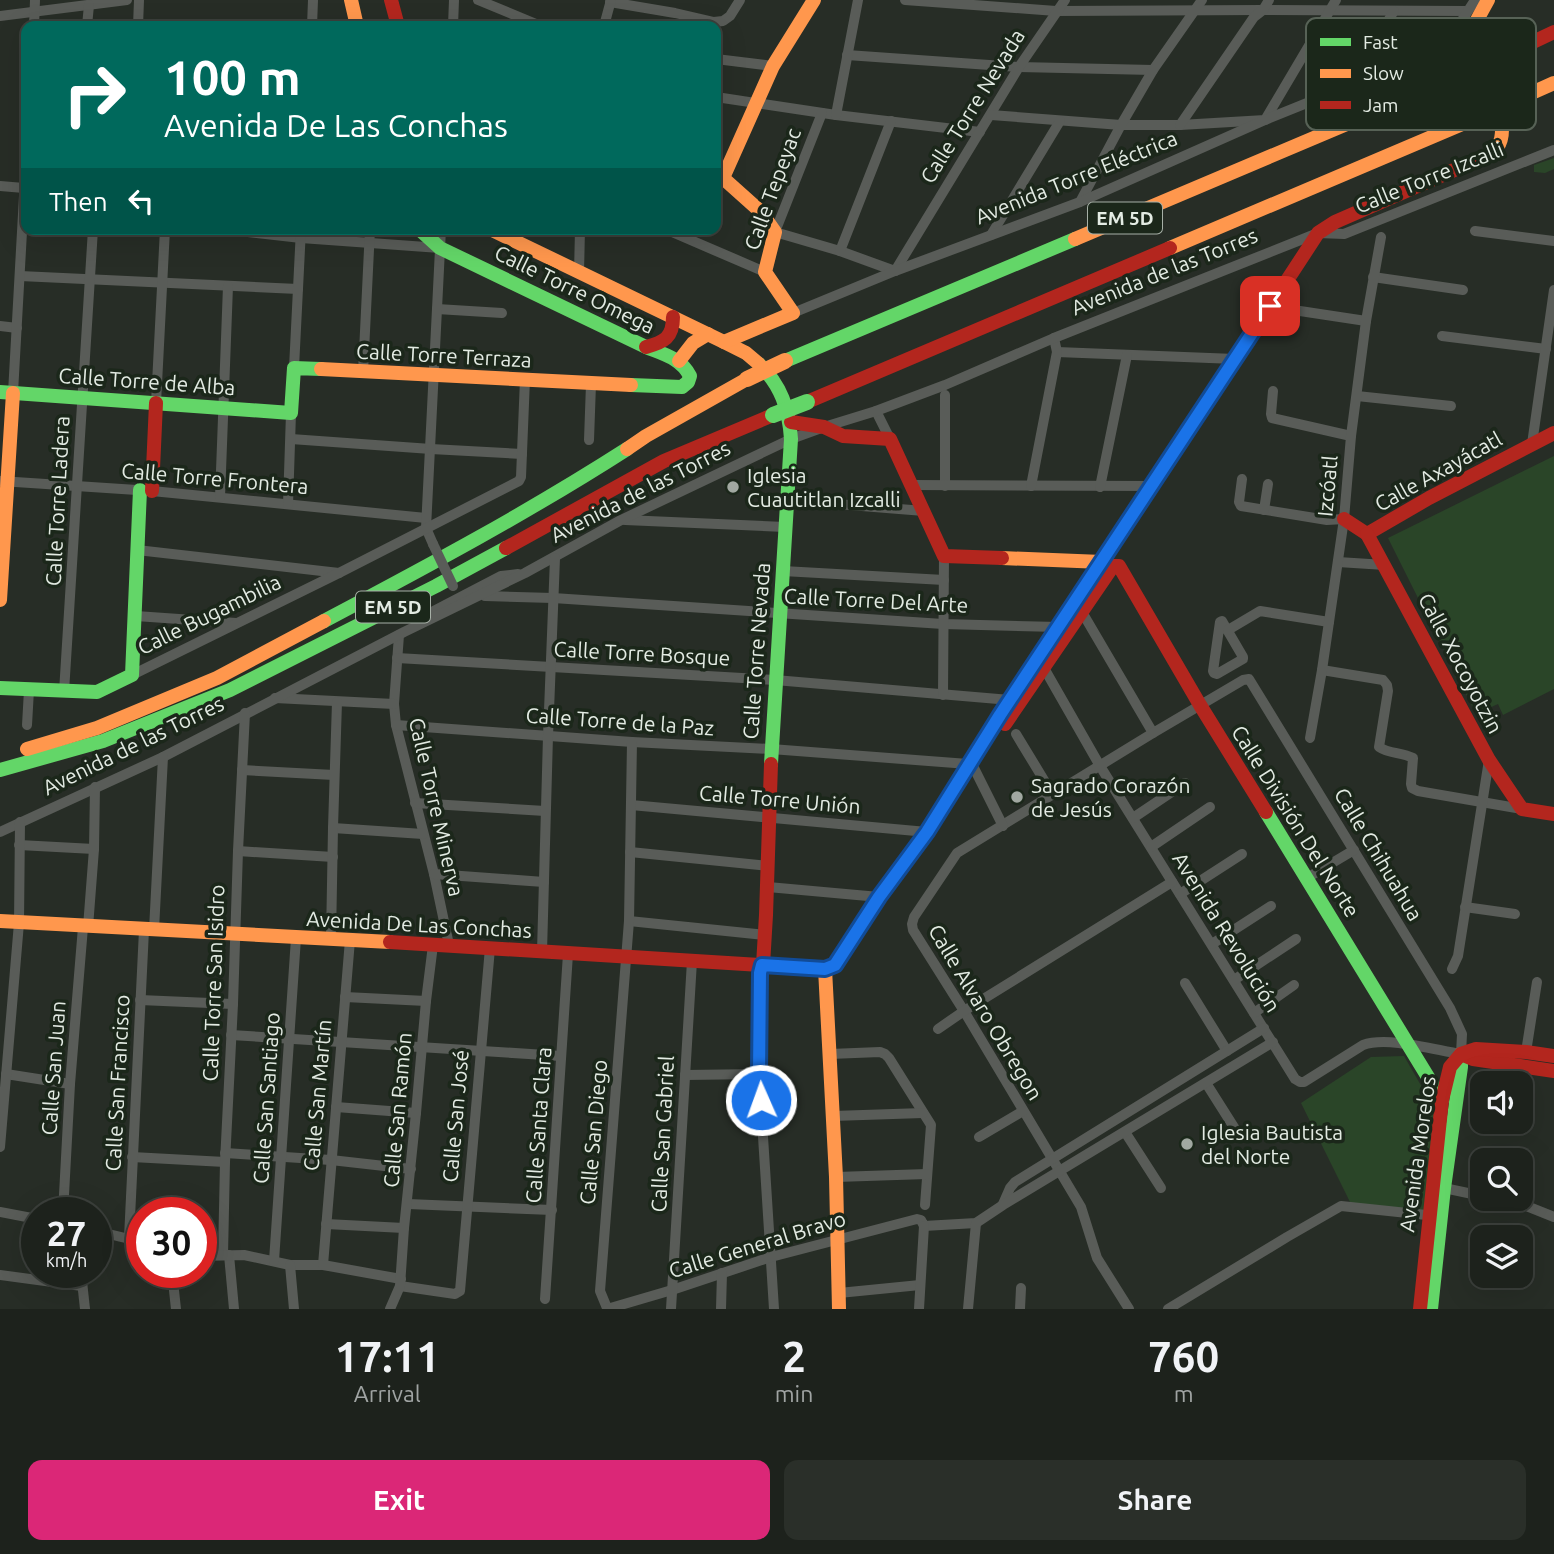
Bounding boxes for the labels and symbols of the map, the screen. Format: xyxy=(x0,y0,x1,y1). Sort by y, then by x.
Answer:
legend xyxy=(1306,18,1536,130)
street label: Calle Torre Nevada xyxy=(915,25,1029,187)
text: Fast xyxy=(1363,31,1398,53)
text: Slow xyxy=(1363,62,1404,84)
text: Jam xyxy=(1363,94,1399,116)
street label: Calle Tepeyac xyxy=(739,125,805,253)
street label: Avenida Torre Eléctrica xyxy=(971,125,1181,229)
street label: Calle Torre Izcalli xyxy=(1351,136,1507,218)
road number: EM 5D xyxy=(1088,202,1162,233)
street label: Avenida de las Torres xyxy=(1067,223,1261,319)
street label: Calle Torre Omega xyxy=(491,240,659,338)
pin xyxy=(1240,276,1300,336)
street label: Calle Torre Terraza xyxy=(356,338,532,372)
street label: Calle Torre de Alba xyxy=(58,363,236,399)
street label: Calle Torre Ladera xyxy=(41,415,73,587)
street label: Calle Axayácatl xyxy=(1370,426,1506,516)
street label: Avenida de las Torres xyxy=(546,435,734,547)
street label: Izcóatl xyxy=(1312,454,1342,518)
street label: Calle Torre Frontera xyxy=(120,458,310,498)
place label: Iglesia Cuautitlan Izcalli xyxy=(747,463,901,511)
marker: Iglesia Cuautitlan Izcalli xyxy=(725,479,741,495)
street label: Calle Torre Nevada xyxy=(738,562,774,740)
street label: Calle Bugambilia xyxy=(134,569,284,659)
street label: Calle Torre Del Arte xyxy=(783,583,969,617)
street label: Calle Xocoyotzin xyxy=(1414,589,1508,737)
road number: EM 5D xyxy=(356,592,430,622)
street label: Calle Torre Bosque xyxy=(553,636,731,670)
street label: Avenida de las Torres xyxy=(38,691,228,799)
street label: Calle Torre de la Paz xyxy=(525,702,715,740)
street label: Calle Torre Minerva xyxy=(405,715,469,899)
street label: Calle División Del Norte xyxy=(1227,721,1365,921)
place label: Sagrado Corazón de Jesús xyxy=(1031,773,1191,821)
street label: Calle Torre Unión xyxy=(698,780,862,818)
street label: Calle Chihuahua xyxy=(1330,783,1428,925)
marker: Sagrado Corazón de Jesús xyxy=(1009,789,1025,805)
street label: Avenida Revolución xyxy=(1168,848,1286,1016)
street label: Calle Torre San Isidro xyxy=(198,884,228,1082)
street label: Avenida De Las Conchas xyxy=(306,906,532,942)
street label: Calle Alvaro Obregon xyxy=(924,920,1048,1104)
street label: Calle San Francisco xyxy=(100,994,134,1172)
street label: Calle San Juan xyxy=(36,1000,70,1136)
street label: Calle San Santiago xyxy=(248,1011,284,1185)
street label: Calle San Martín xyxy=(298,1018,336,1172)
street label: Calle San Ramón xyxy=(378,1031,416,1189)
street label: Calle Santa Clara xyxy=(521,1046,555,1204)
street label: Calle San José xyxy=(437,1049,473,1183)
street label: Calle San Gabriel xyxy=(646,1055,678,1213)
street label: Calle San Diego xyxy=(575,1058,611,1206)
position arrow xyxy=(724,1063,798,1137)
street label: Avenida Morelos xyxy=(1394,1075,1440,1233)
place label: Iglesia Bautista del Norte xyxy=(1201,1120,1343,1168)
marker: Iglesia Bautista del Norte xyxy=(1179,1136,1195,1152)
speed limit sign: 30 xyxy=(126,1197,217,1288)
street label: Calle General Bravo xyxy=(666,1206,848,1282)

